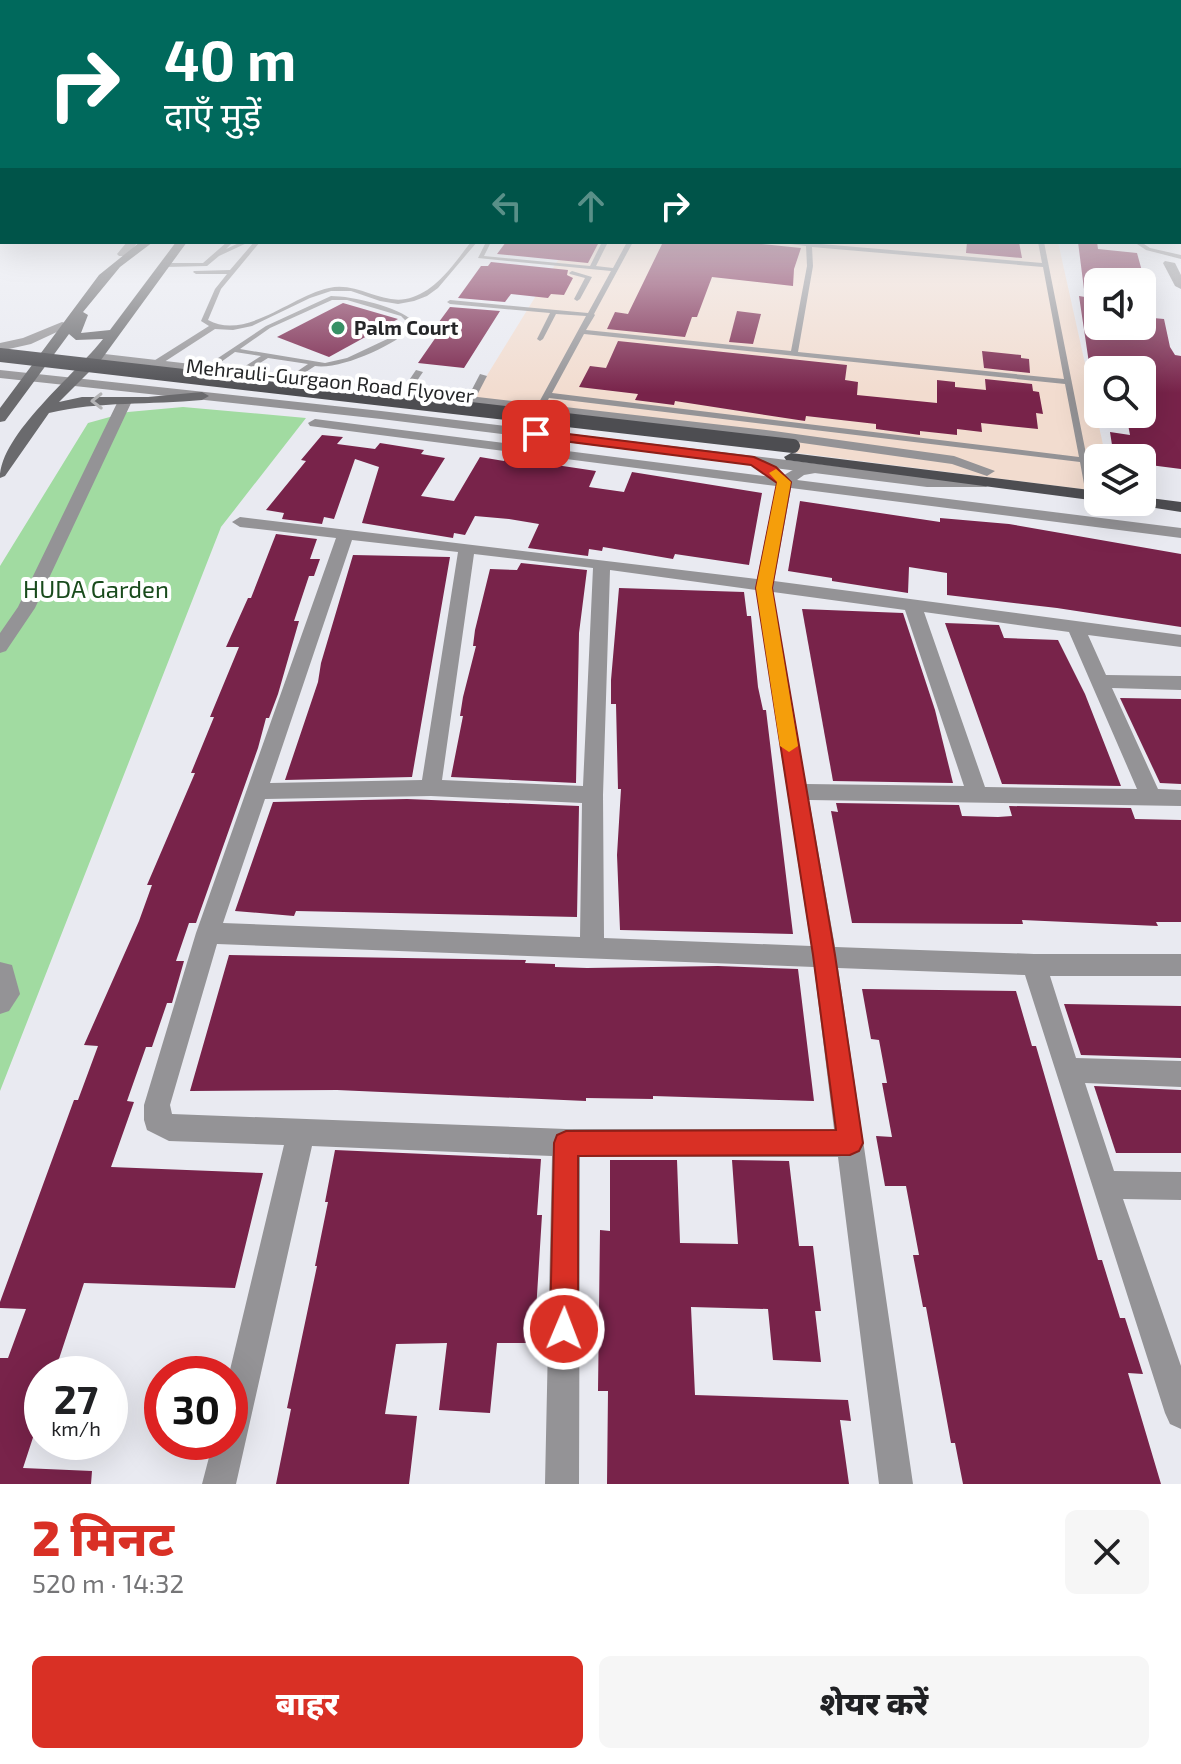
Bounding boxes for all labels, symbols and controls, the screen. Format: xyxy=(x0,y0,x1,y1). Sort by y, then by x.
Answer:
text: 40 m xyxy=(164,25,296,92)
icon: right xyxy=(32,32,136,136)
text: दाएँ मुड़ें xyxy=(164,93,261,136)
icon: left xyxy=(485,184,529,228)
icon: ahead xyxy=(569,184,613,228)
icon: right xyxy=(653,184,697,228)
map controls xyxy=(1084,268,1156,516)
button: sound xyxy=(1084,268,1156,340)
place label: Palm Court xyxy=(354,315,458,339)
marker: Palm Court xyxy=(329,319,347,337)
street label: Mehrauli-Gurgaon Road Flyover xyxy=(185,353,475,407)
button: search xyxy=(1084,356,1156,428)
one-way arrow xyxy=(90,392,103,409)
pin xyxy=(502,400,570,468)
icon: arrive xyxy=(514,412,558,456)
button: layers xyxy=(1084,444,1156,516)
park label: HUDA Garden xyxy=(23,574,169,603)
position arrow xyxy=(522,1287,606,1371)
speed limit sign: 30 xyxy=(144,1356,248,1460)
text: 27 xyxy=(54,1374,98,1422)
text: km/h xyxy=(51,1416,101,1440)
text: 2 मिनट xyxy=(32,1508,174,1566)
button: close xyxy=(1065,1510,1149,1594)
text: 520 m · 14:32 xyxy=(32,1567,184,1598)
button: बाहर xyxy=(32,1656,583,1748)
button: शेयर करें xyxy=(599,1656,1149,1748)

